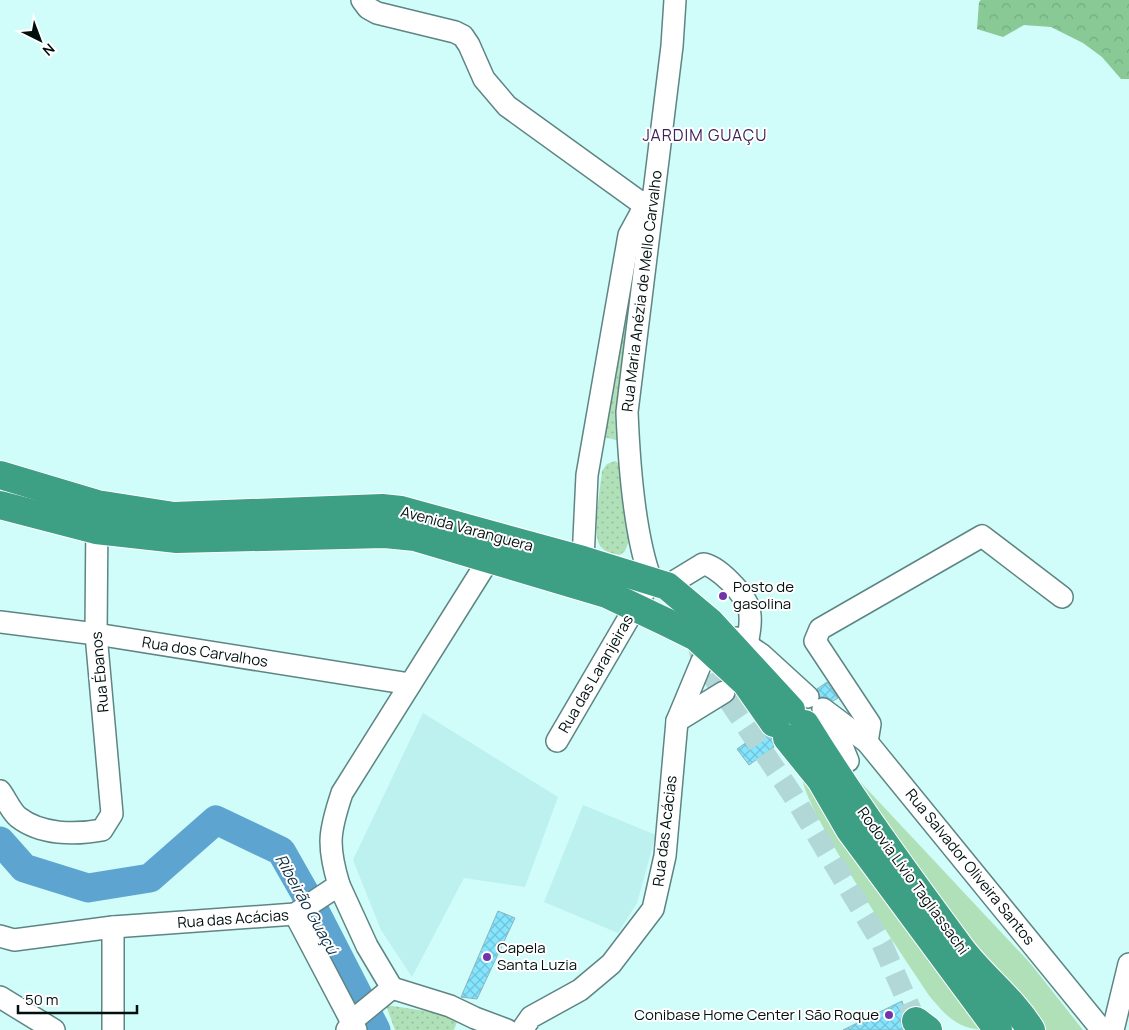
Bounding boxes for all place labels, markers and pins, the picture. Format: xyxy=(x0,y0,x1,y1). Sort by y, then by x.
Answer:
place label: Posto de gasolina xyxy=(733,576,794,614)
marker: Posto de gasolina xyxy=(717,590,729,602)
place label: Capela Santa Luzia xyxy=(497,937,577,975)
marker: Capela Santa Luzia xyxy=(481,951,493,963)
place label: Conibase Home Center | São Roque xyxy=(634,1004,879,1025)
marker: Conibase Home Center | São Roque xyxy=(883,1009,895,1021)

